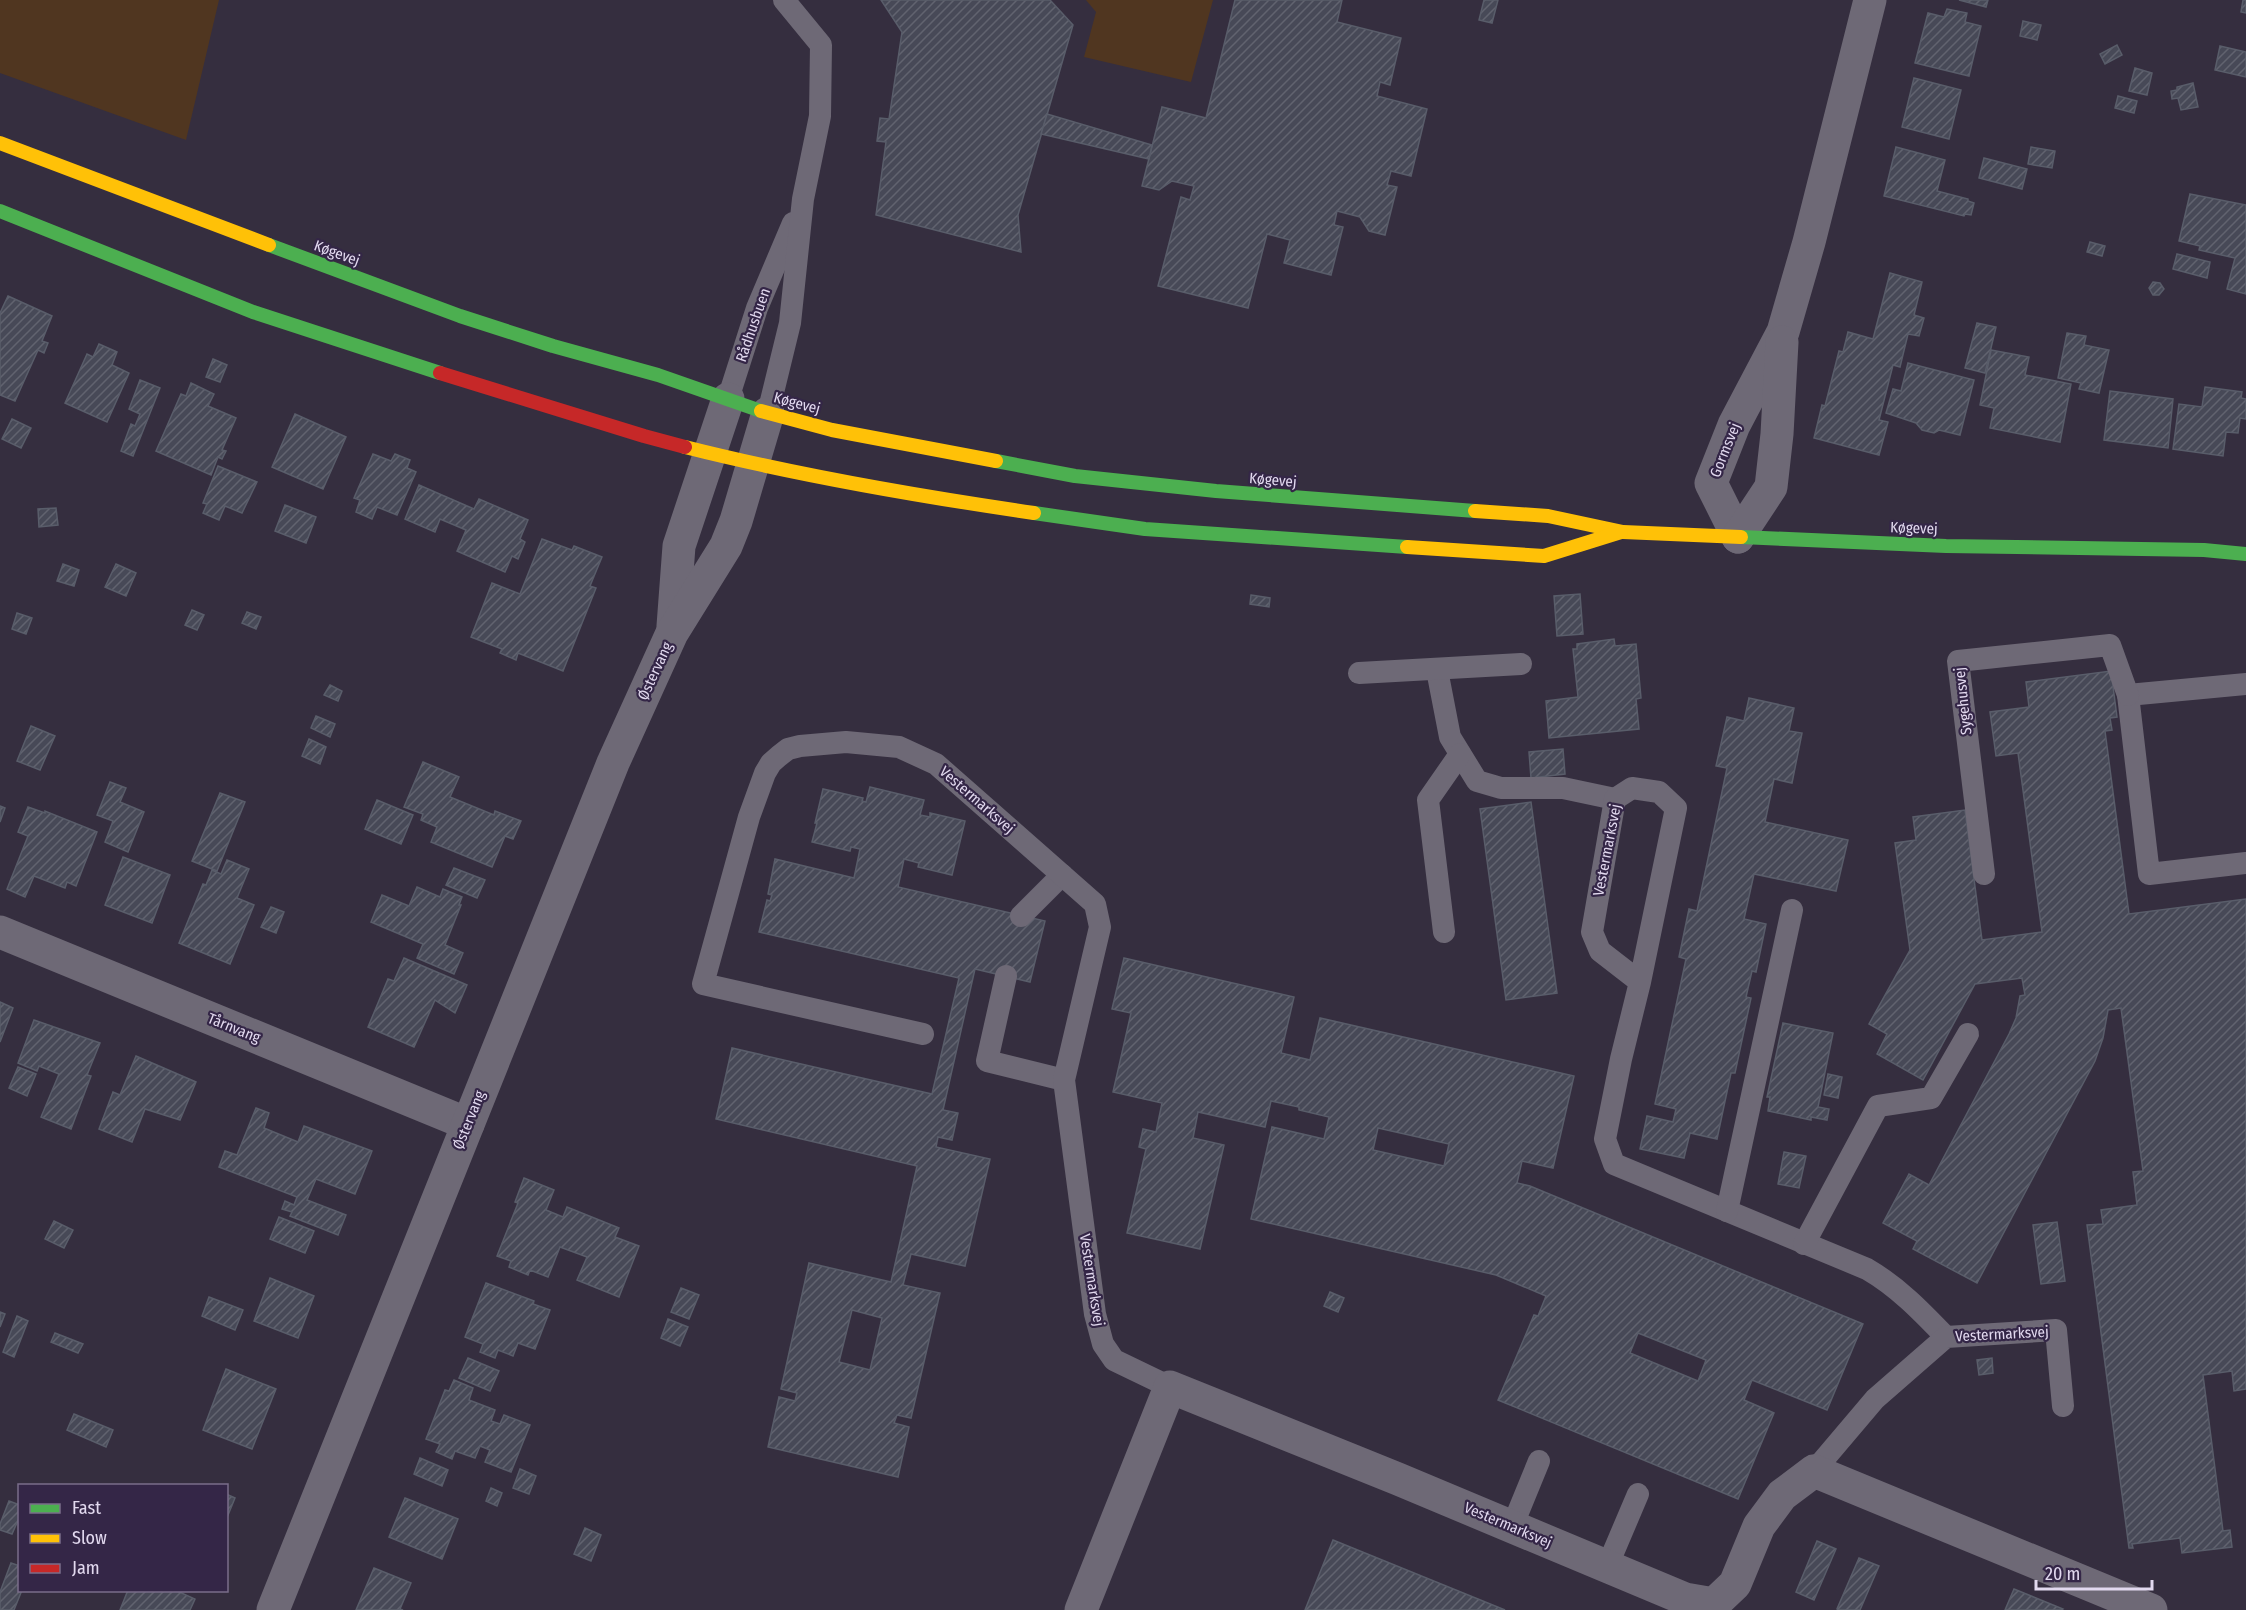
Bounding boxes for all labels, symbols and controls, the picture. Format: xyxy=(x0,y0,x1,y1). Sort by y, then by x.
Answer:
street label: Køgevej xyxy=(312,236,362,270)
street label: Rådhusbuen xyxy=(732,286,774,364)
street label: Køgevej xyxy=(772,388,822,418)
street label: Gormsvej xyxy=(1706,420,1744,480)
street label: Køgevej xyxy=(1249,469,1297,491)
street label: Køgevej xyxy=(1890,518,1938,538)
street label: Østervang xyxy=(634,639,676,703)
street label: Sygehusvej xyxy=(1950,666,1976,736)
street label: Vestermarksvej xyxy=(936,763,1018,837)
street label: Vestermarksvej xyxy=(1589,802,1625,898)
street label: Tårnvang xyxy=(205,1009,263,1047)
street label: Østervang xyxy=(449,1088,489,1152)
street label: Vestermarksvej xyxy=(1076,1232,1108,1328)
street label: Vestermarksvej xyxy=(1955,1323,2049,1345)
legend xyxy=(18,1484,228,1592)
text: Fast xyxy=(72,1497,101,1519)
street label: Vestermarksvej xyxy=(1461,1498,1555,1552)
text: Slow xyxy=(72,1527,107,1549)
scale bar xyxy=(2036,1553,2152,1591)
text: Jam xyxy=(72,1557,100,1579)
text: 20 m xyxy=(2045,1563,2080,1585)

